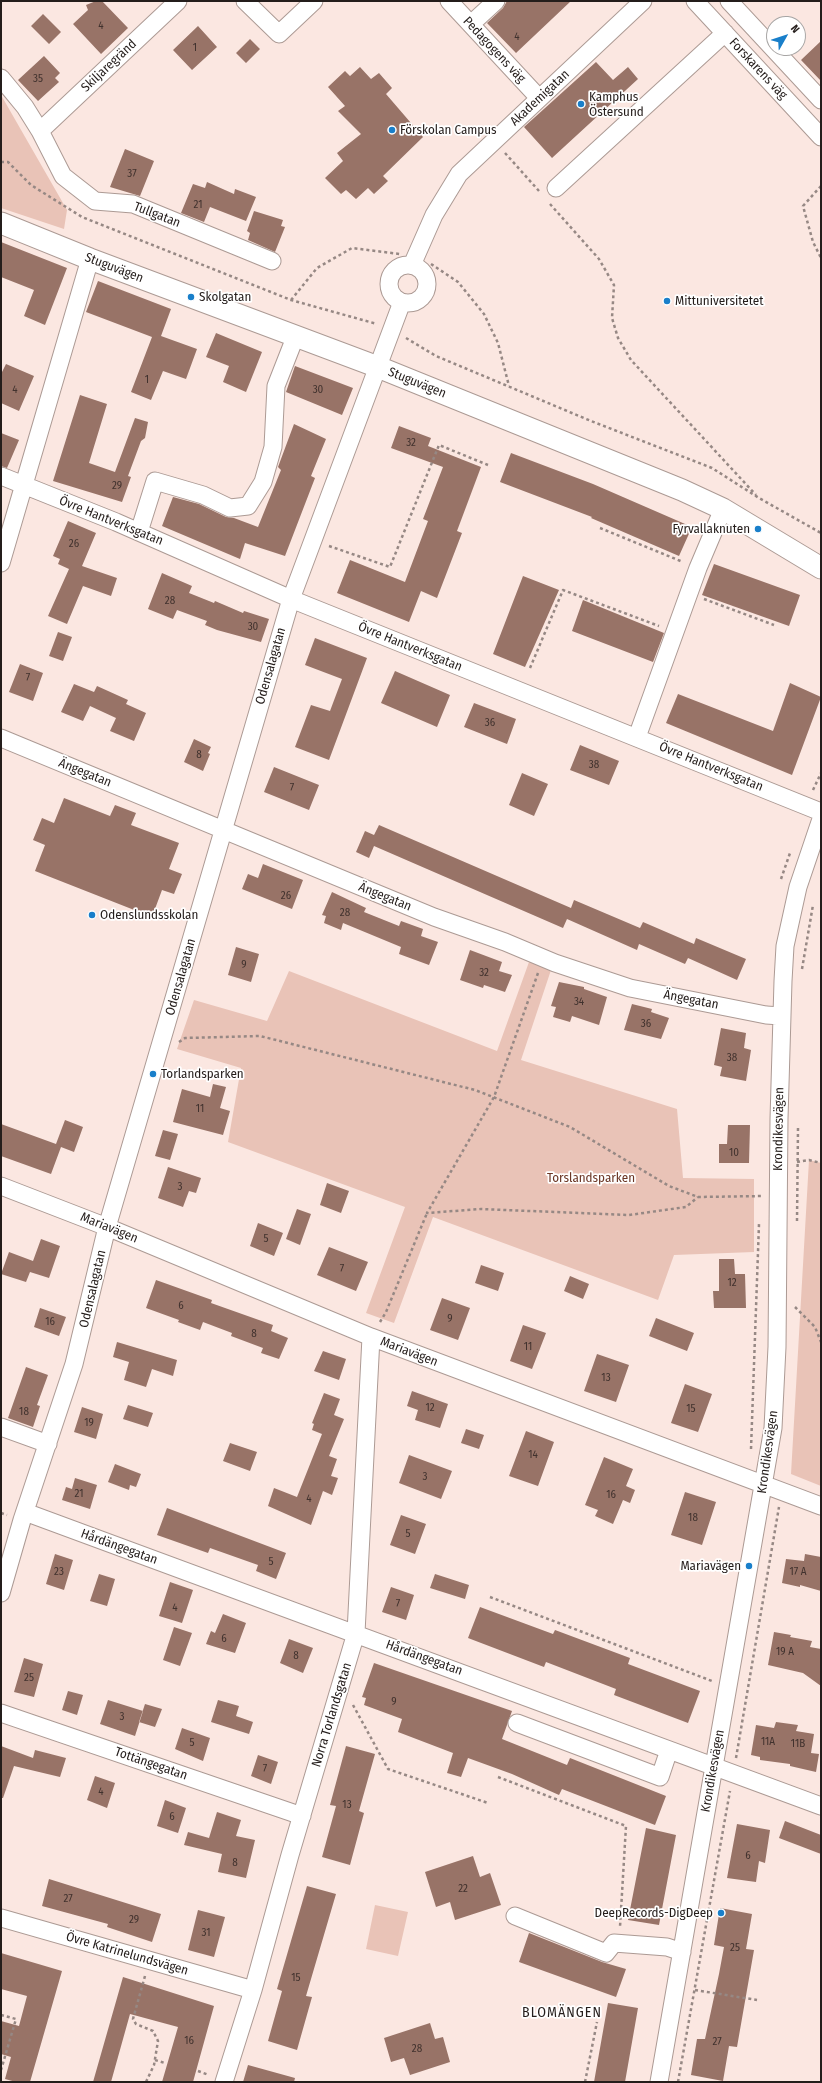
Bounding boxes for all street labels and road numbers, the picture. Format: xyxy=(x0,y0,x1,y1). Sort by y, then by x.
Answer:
street label: Pedagogens väg xyxy=(459,14,529,86)
street label: Forskarens väg xyxy=(726,35,790,103)
street label: Skiljaregränd xyxy=(78,36,140,96)
street label: Akademigatan xyxy=(507,67,573,129)
street label: Tullgatan xyxy=(131,199,183,231)
street label: Stuguvägen xyxy=(83,250,145,286)
street label: Stuguvägen xyxy=(386,364,448,402)
street label: Övre Hantverksgatan xyxy=(57,493,165,549)
street label: Övre Hantverksgatan xyxy=(356,619,464,675)
street label: Odensalagatan xyxy=(253,626,289,706)
street label: Övre Hantverksgatan xyxy=(657,739,765,795)
street label: Ängegatan xyxy=(56,755,114,791)
street label: Ängegatan xyxy=(356,879,414,915)
street label: Odensalagatan xyxy=(163,937,199,1017)
street label: Ängegatan xyxy=(662,987,720,1013)
street label: Krondikesvägen xyxy=(770,1087,788,1171)
street label: Mariavägen xyxy=(78,1209,140,1247)
street label: Odensalagatan xyxy=(76,1249,110,1329)
street label: Mariavägen xyxy=(378,1334,440,1370)
street label: Krondikesvägen xyxy=(754,1409,782,1495)
street label: Hårdängegatan xyxy=(78,1526,160,1568)
street label: Hårdängegatan xyxy=(383,1637,465,1679)
street label: Norra Torlandsgatan xyxy=(309,1661,355,1769)
street label: Krondikesvägen xyxy=(698,1728,728,1814)
street label: Tottängegatan xyxy=(113,1744,189,1784)
street label: Övre Katrinelundsvägen xyxy=(64,1929,190,1979)

